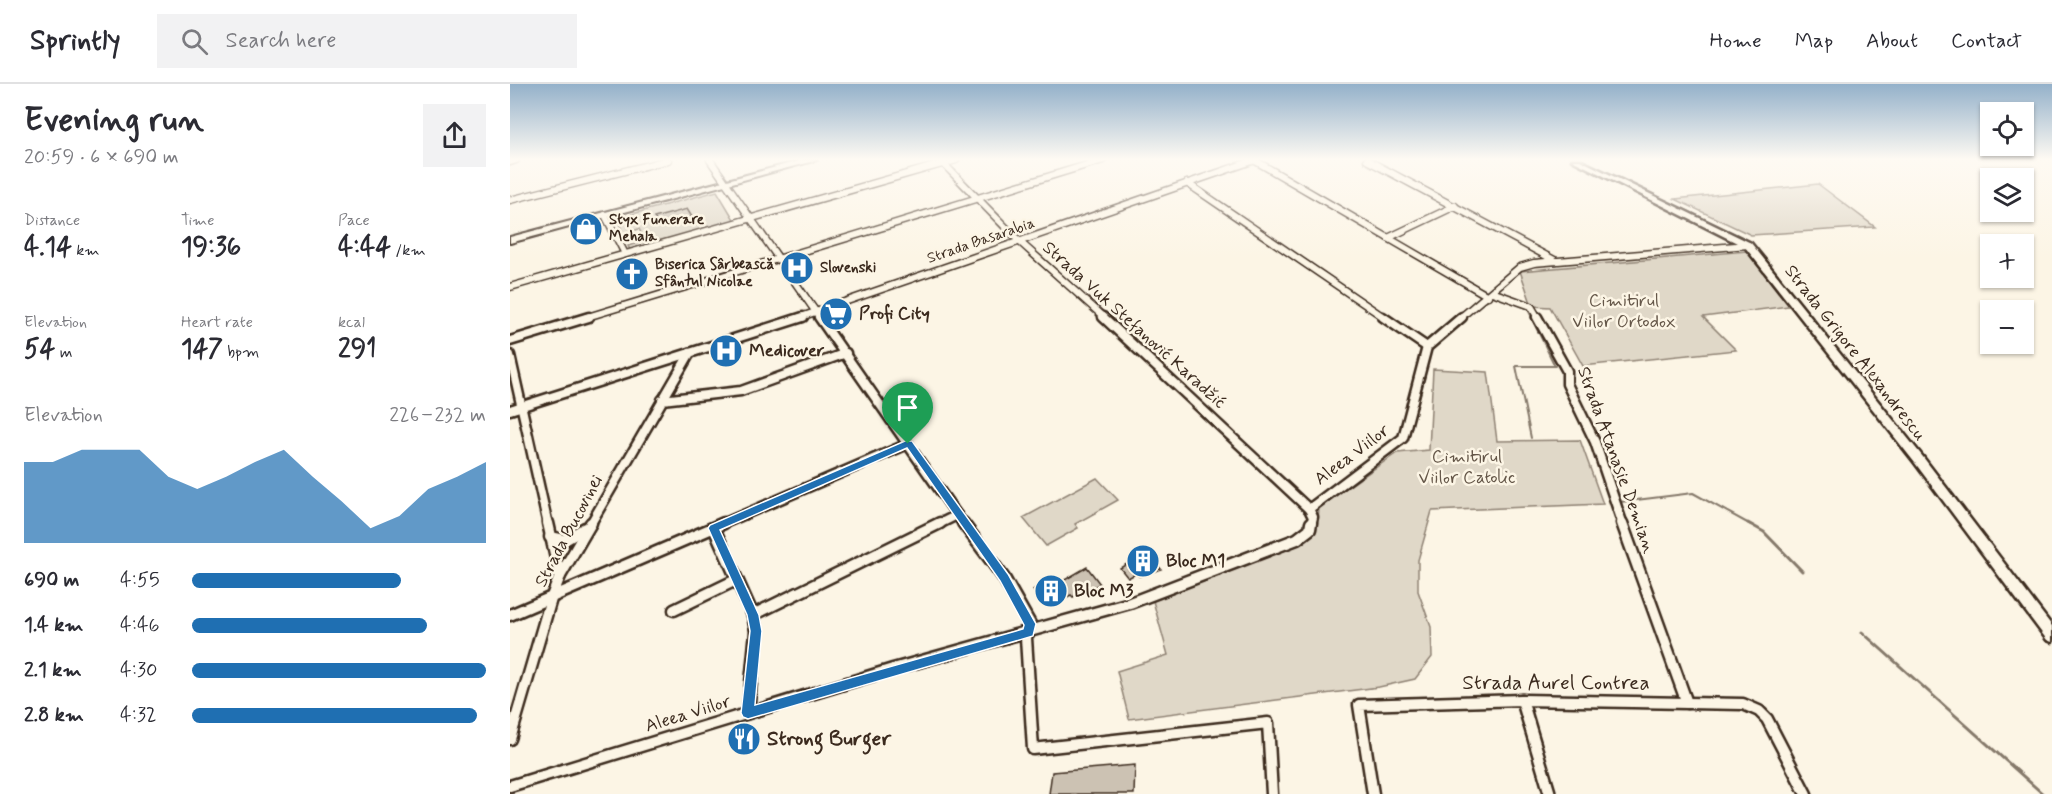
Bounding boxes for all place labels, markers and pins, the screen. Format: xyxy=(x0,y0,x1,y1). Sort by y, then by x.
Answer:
place label: Styx Funerare Mehala xyxy=(609,210,705,247)
shop icon: Styx Funerare Mehala xyxy=(568,211,604,247)
hospital icon: Slovenski xyxy=(779,250,815,286)
place label: Biserica Sârbească Sfântul Nicolae xyxy=(655,255,775,292)
church icon: Biserica Sârbească Sfântul Nicolae xyxy=(614,256,650,292)
place label: Slovenski xyxy=(820,258,876,278)
supermarket icon: Profi City xyxy=(818,296,854,332)
place label: Profi City xyxy=(859,302,930,326)
hospital icon: Medicover xyxy=(708,333,744,369)
place label: Medicover xyxy=(749,339,825,363)
pin xyxy=(882,382,933,444)
building icon: Bloc M1 xyxy=(1125,543,1161,579)
place label: Bloc M1 xyxy=(1166,549,1225,573)
building icon: Bloc M3 xyxy=(1033,573,1069,609)
place label: Bloc M3 xyxy=(1074,579,1134,603)
restaurant icon: Strong Burger xyxy=(726,721,762,757)
place label: Strong Burger xyxy=(767,725,892,755)

